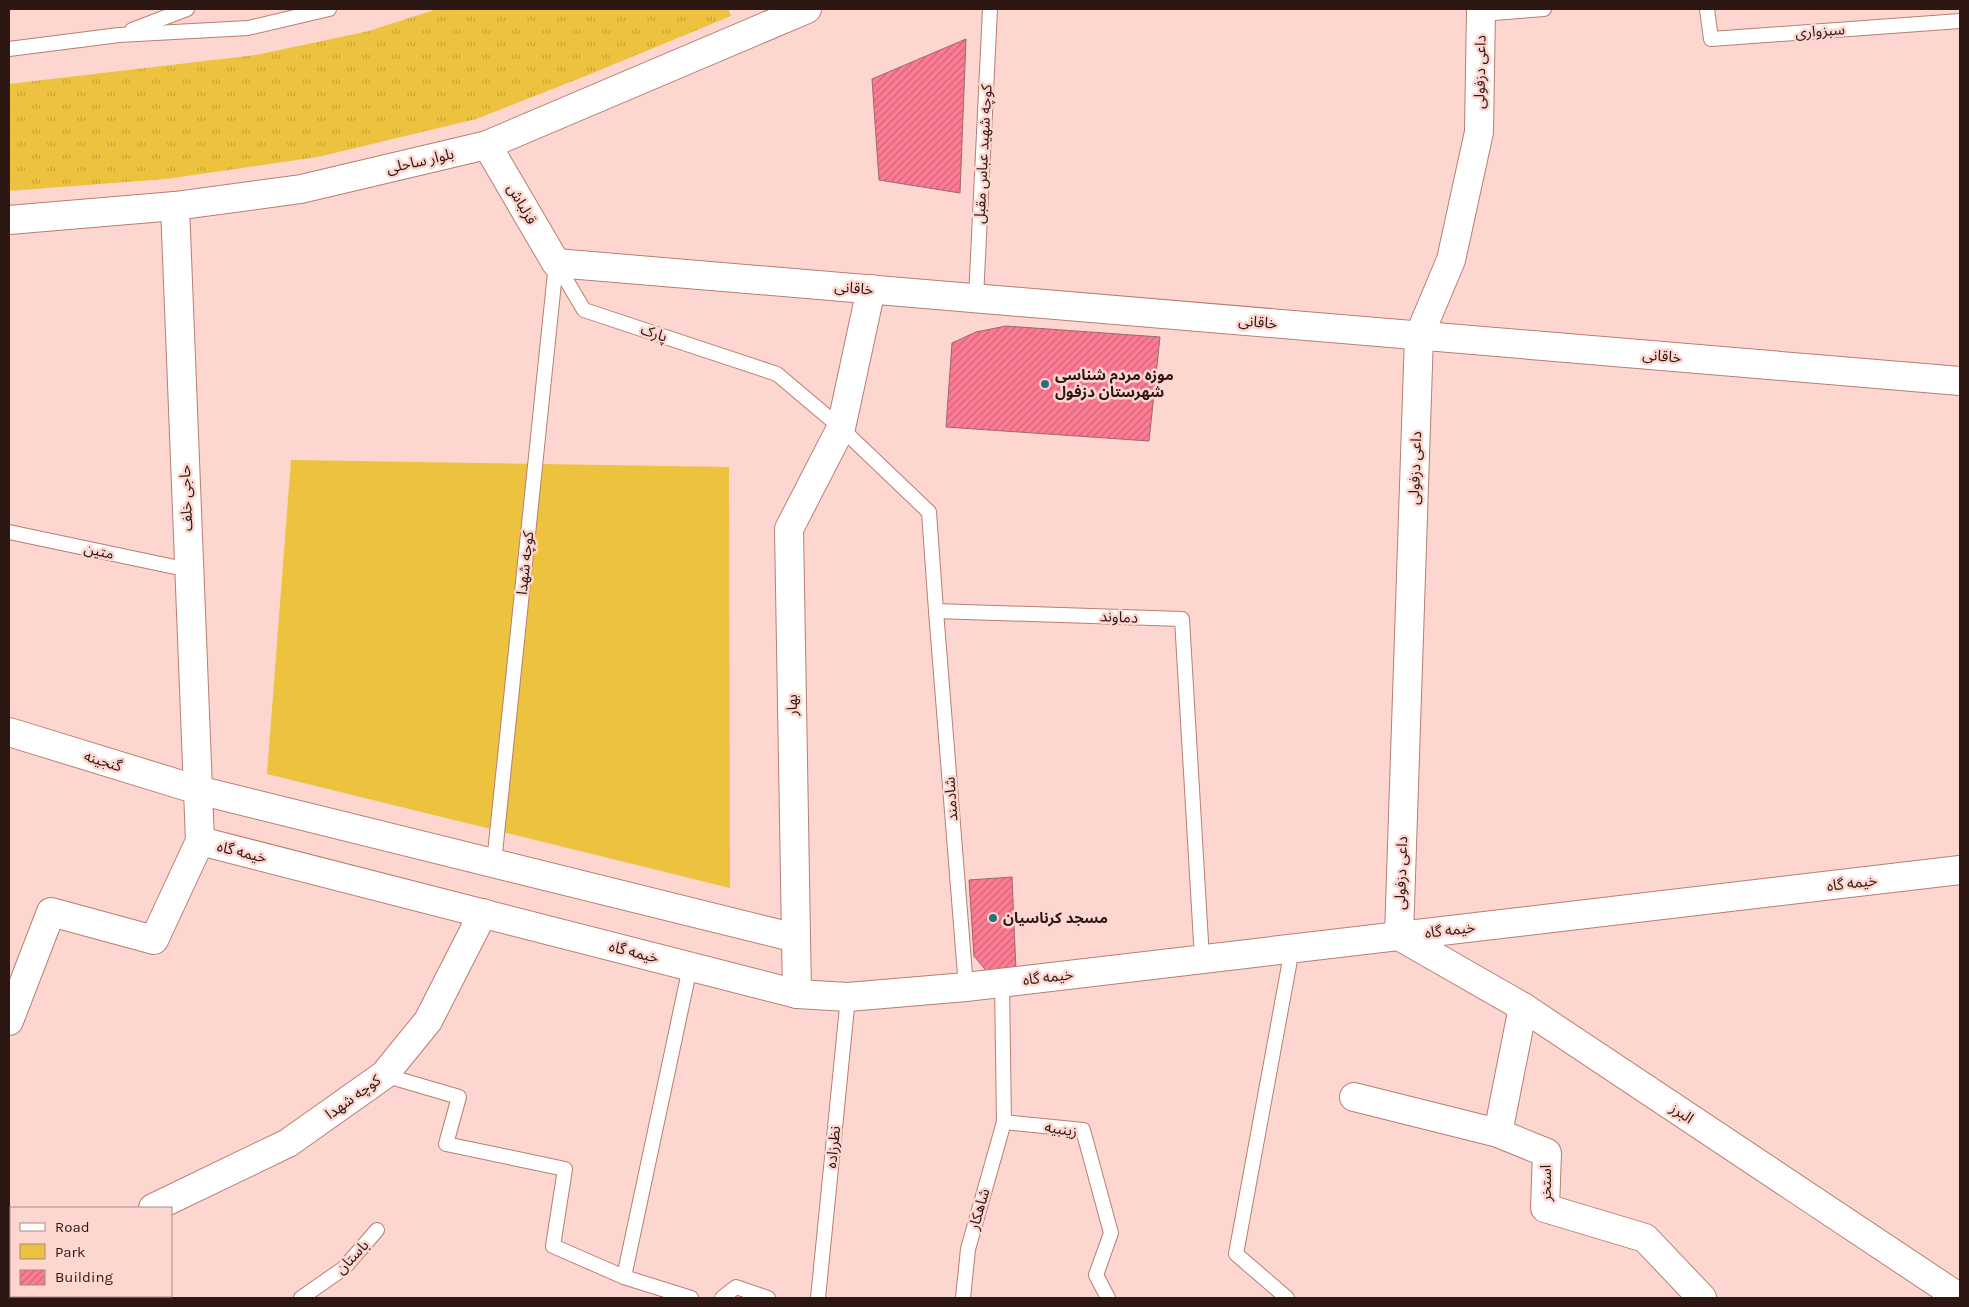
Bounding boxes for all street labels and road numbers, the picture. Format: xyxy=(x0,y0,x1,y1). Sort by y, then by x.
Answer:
street label: سبزواری xyxy=(1794,20,1846,42)
street label: داعی دزفولی xyxy=(1470,35,1490,109)
street label: کوچه شهید عباس مقبل xyxy=(970,83,997,224)
street label: بلوار ساحلی xyxy=(384,144,456,178)
street label: قزلباش xyxy=(503,181,541,228)
street label: خاقانی xyxy=(834,277,875,299)
street label: خاقانی xyxy=(1238,311,1279,333)
street label: پارک xyxy=(638,320,670,347)
street label: خاقانی xyxy=(1642,345,1683,367)
street label: داعی دزفولی xyxy=(1405,431,1425,505)
street label: حاجی خلف xyxy=(176,464,196,532)
street label: کوچه شهدا xyxy=(513,529,538,596)
street label: متین xyxy=(82,539,116,563)
street label: دماوند xyxy=(1100,607,1138,627)
street label: بهار xyxy=(783,694,801,717)
street label: گنجینه xyxy=(82,747,125,776)
street label: شادمند xyxy=(940,776,962,822)
street label: داعی دزفولی xyxy=(1391,836,1411,910)
street label: خیمه گاه xyxy=(215,837,269,867)
street label: خیمه گاه xyxy=(1826,871,1878,895)
street label: خیمه گاه xyxy=(1424,918,1476,942)
street label: خیمه گاه xyxy=(607,937,661,967)
street label: خیمه گاه xyxy=(1022,965,1074,989)
street label: کوچه شهدا xyxy=(322,1070,385,1124)
street label: البرز xyxy=(1666,1098,1697,1127)
street label: زینبیه xyxy=(1043,1118,1079,1140)
street label: نظرزاده xyxy=(822,1125,844,1169)
street label: استخر xyxy=(1537,1165,1555,1202)
street label: شاهکار xyxy=(964,1186,994,1233)
street label: باستان xyxy=(331,1236,373,1278)

